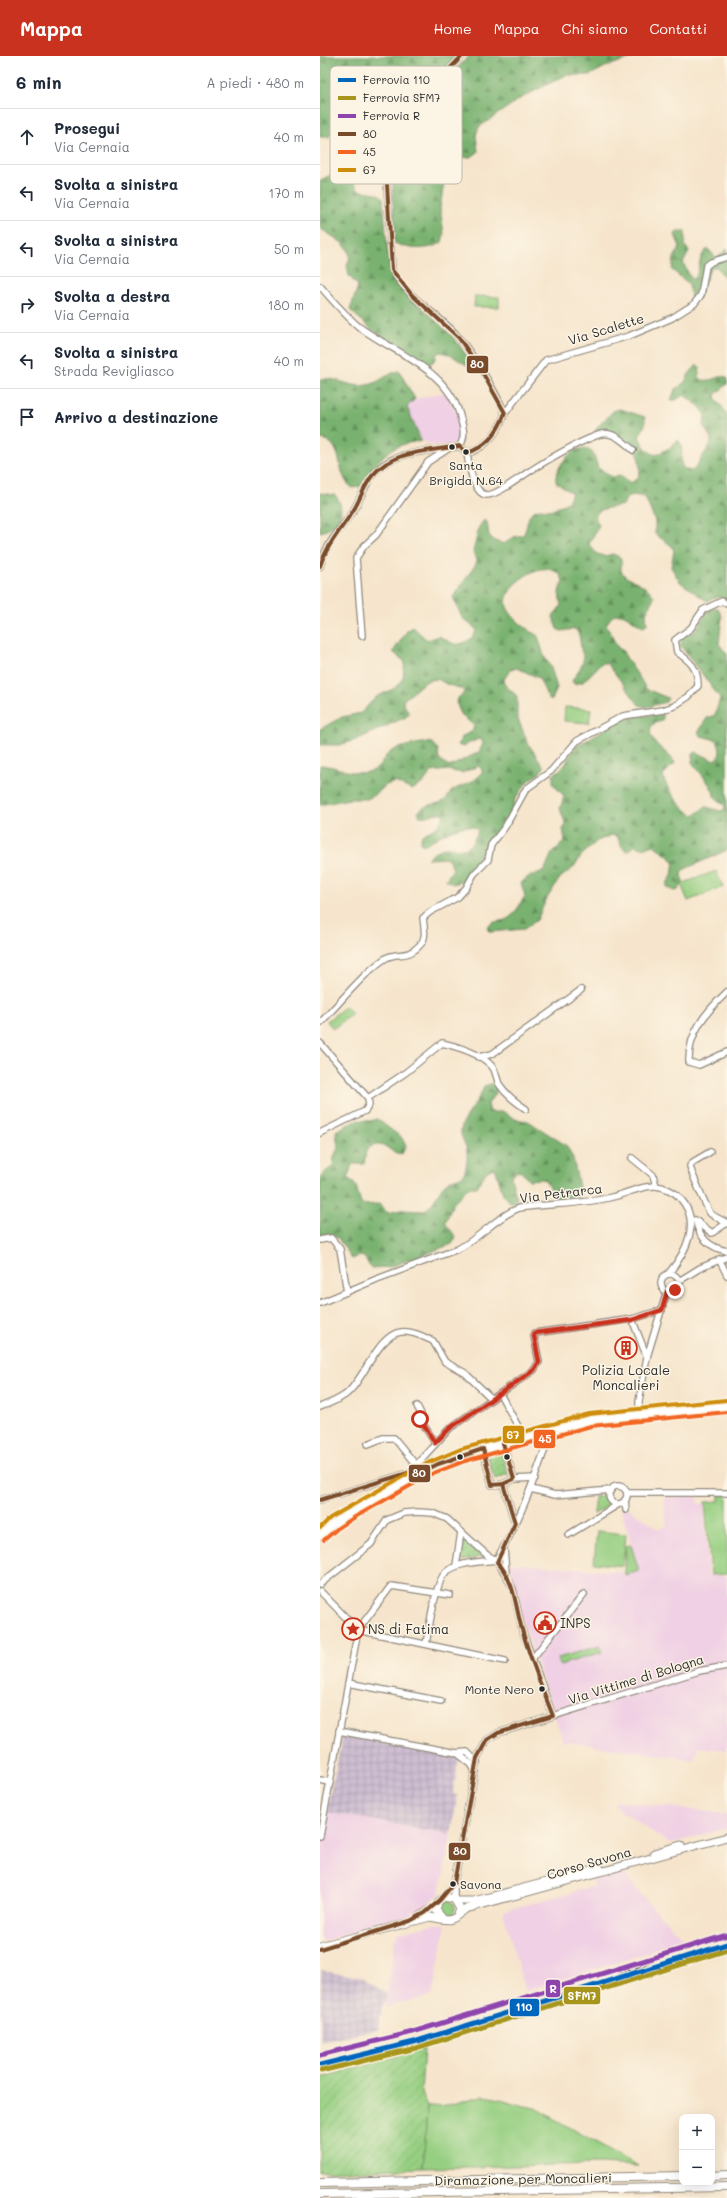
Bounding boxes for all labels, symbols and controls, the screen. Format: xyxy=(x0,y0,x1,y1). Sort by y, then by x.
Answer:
text: Mappa xyxy=(20,16,83,41)
text: Home xyxy=(434,19,472,38)
text: Mappa xyxy=(494,19,540,38)
text: Chi siamo xyxy=(562,19,627,38)
text: Contatti xyxy=(649,19,707,38)
legend xyxy=(330,66,462,184)
text: 6 min xyxy=(16,71,61,93)
text: Ferrovia 110 xyxy=(363,72,430,87)
text: A piedi · 480 m xyxy=(207,74,304,91)
text: Ferrovia SFM7 xyxy=(363,90,440,105)
text: Ferrovia R xyxy=(363,108,420,123)
text: Prosegui xyxy=(54,118,120,138)
icon: ahead xyxy=(16,126,38,148)
text: 80 xyxy=(363,126,377,141)
text: 40 m xyxy=(274,128,304,145)
text: Via Cernaia xyxy=(54,138,130,155)
text: 45 xyxy=(363,144,376,159)
text: 67 xyxy=(363,162,376,177)
text: Svolta a sinistra xyxy=(54,174,178,194)
icon: left xyxy=(16,182,38,204)
text: 170 m xyxy=(268,184,304,201)
text: Via Cernaia xyxy=(54,194,130,211)
text: Svolta a sinistra xyxy=(54,230,178,250)
icon: left xyxy=(16,238,38,260)
text: 50 m xyxy=(274,240,304,257)
text: Via Cernaia xyxy=(54,250,130,267)
text: Svolta a destra xyxy=(54,286,170,306)
icon: right xyxy=(16,294,38,316)
text: 180 m xyxy=(268,296,304,313)
text: Via Cernaia xyxy=(54,306,130,323)
street label: Via Scalette xyxy=(566,309,646,348)
text: Svolta a sinistra xyxy=(54,342,178,362)
icon: left xyxy=(16,350,38,372)
text: 40 m xyxy=(274,352,304,369)
line badge: 80 xyxy=(466,355,489,374)
text: 80 xyxy=(470,356,484,371)
text: Strada Revigliasco xyxy=(54,362,174,379)
icon: arrive xyxy=(16,406,38,428)
text: Arrivo a destinazione xyxy=(54,407,218,427)
unlabelled marker xyxy=(447,442,457,452)
marker: Santa Brigida N.64 xyxy=(461,447,471,457)
place label: Santa Brigida N.64 xyxy=(429,457,503,488)
street label: Via Petrarca xyxy=(519,1179,603,1206)
route end xyxy=(666,1281,684,1299)
building icon: Polizia Locale Moncalieri xyxy=(613,1335,639,1361)
place label: Polizia Locale Moncalieri xyxy=(582,1361,670,1393)
route start xyxy=(411,1410,429,1428)
line badge: 67 xyxy=(502,1425,525,1444)
text: 67 xyxy=(507,1427,519,1442)
line badge: 45 xyxy=(533,1429,556,1449)
text: 45 xyxy=(538,1431,552,1446)
unlabelled marker xyxy=(455,1452,465,1462)
unlabelled marker xyxy=(502,1452,512,1462)
line badge: 80 xyxy=(408,1464,431,1483)
text: 80 xyxy=(412,1465,426,1480)
public building icon: INPS xyxy=(532,1610,558,1636)
place label: INPS xyxy=(560,1614,591,1631)
place icon: NS di Fatima xyxy=(340,1616,366,1642)
place label: NS di Fatima xyxy=(368,1620,449,1637)
street label: Via Vittime di Bologna xyxy=(566,1650,706,1707)
place label: Monte Nero xyxy=(465,1681,534,1697)
marker: Monte Nero xyxy=(537,1684,547,1694)
line badge: 80 xyxy=(448,1842,471,1861)
street label: Corso Savona xyxy=(545,1842,633,1883)
text: 80 xyxy=(453,1843,467,1858)
place label: Savona xyxy=(460,1876,502,1892)
marker: Savona xyxy=(448,1879,458,1889)
line badge: R xyxy=(545,1979,561,1998)
text: R xyxy=(549,1981,557,1996)
line badge: SFM7 xyxy=(563,1986,601,2005)
text: SFM7 xyxy=(568,1988,596,2003)
line badge: 110 xyxy=(509,1998,540,2017)
text: 110 xyxy=(516,1999,532,2014)
map controls xyxy=(679,2114,715,2186)
button: + xyxy=(679,2114,715,2150)
button: − xyxy=(679,2150,715,2186)
street label: Diramazione per Moncalieri xyxy=(434,2168,612,2189)

